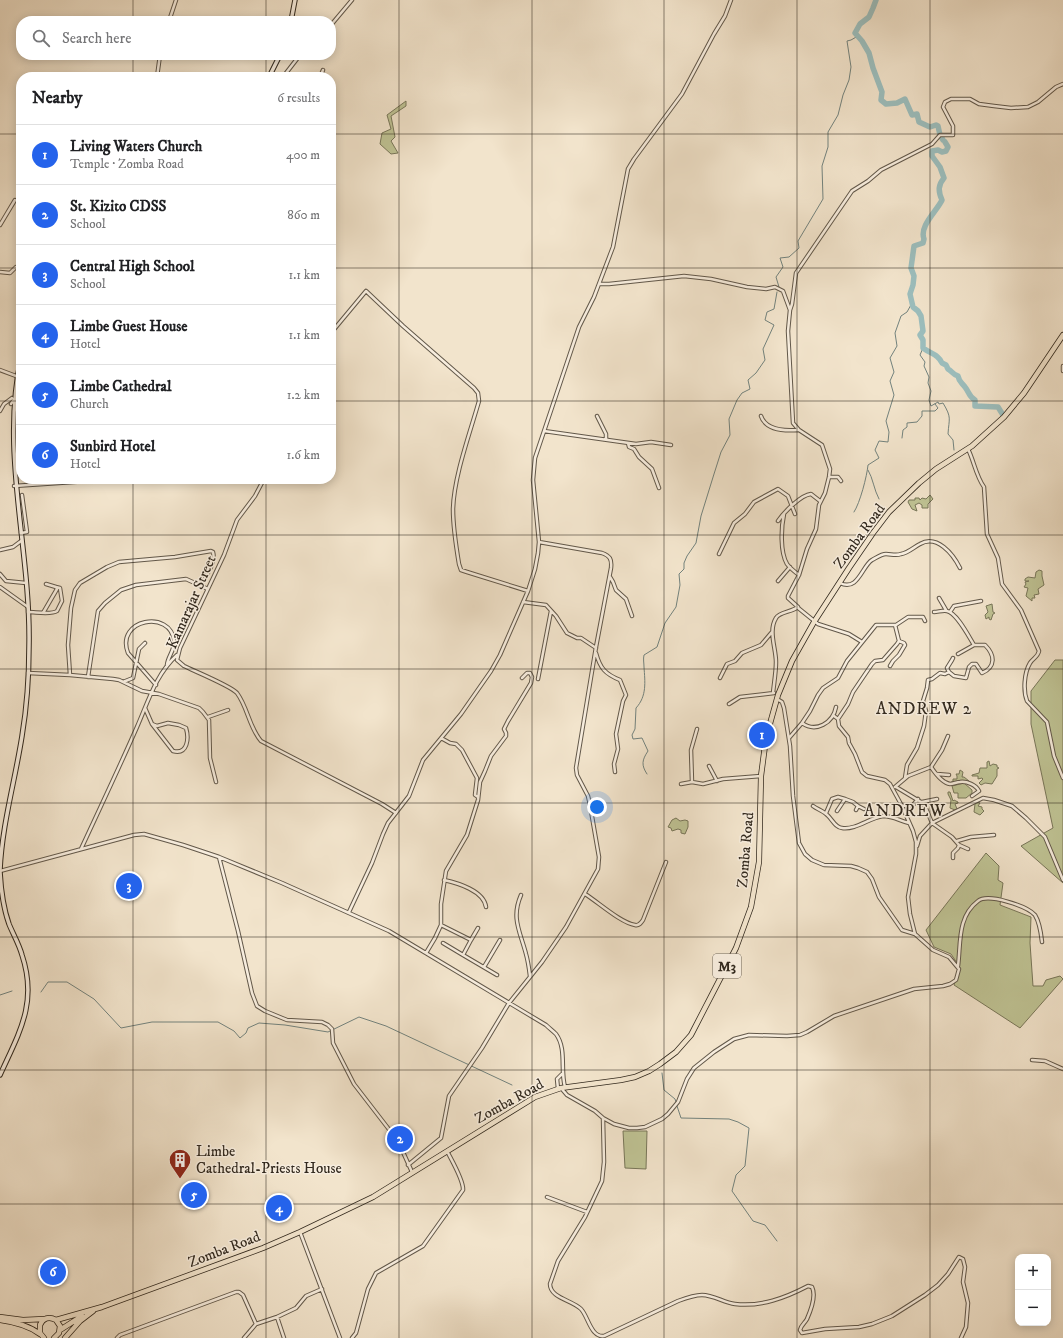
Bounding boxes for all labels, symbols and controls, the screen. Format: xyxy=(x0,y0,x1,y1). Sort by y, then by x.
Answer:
search box xyxy=(16,16,336,60)
icon: search xyxy=(30,27,52,49)
text: Search here xyxy=(62,29,131,48)
text: Nearby xyxy=(32,87,82,109)
text: 6 results xyxy=(277,90,320,106)
text: Living Waters Church xyxy=(70,137,202,156)
text: 1 xyxy=(43,147,47,163)
text: 400 m xyxy=(286,147,320,163)
text: Temple · Zomba Road xyxy=(70,156,184,172)
text: St. Kizito CDSS xyxy=(70,197,166,216)
text: 2 xyxy=(42,207,48,223)
text: 860 m xyxy=(287,207,320,223)
text: School xyxy=(70,216,106,232)
text: Central High School xyxy=(70,257,194,276)
text: 3 xyxy=(43,267,47,283)
text: 1.1 km xyxy=(288,267,320,283)
text: School xyxy=(70,276,106,292)
text: Limbe Guest House xyxy=(70,317,187,336)
text: 4 xyxy=(41,327,49,343)
text: 1.1 km xyxy=(288,327,320,343)
text: Hotel xyxy=(70,336,101,352)
text: Limbe Cathedral xyxy=(70,377,171,396)
text: 5 xyxy=(42,387,48,403)
text: 1.2 km xyxy=(287,387,320,403)
text: Church xyxy=(70,396,109,412)
text: Sunbird Hotel xyxy=(70,437,155,456)
text: 6 xyxy=(42,447,48,463)
text: 1.6 km xyxy=(286,447,320,463)
text: Hotel xyxy=(70,456,101,472)
street label: Zomba Road xyxy=(829,500,890,573)
street label: Kamarajar Street xyxy=(162,552,221,652)
district label: ANDREW 2 xyxy=(876,698,972,720)
pin: 1 xyxy=(749,720,775,750)
your location xyxy=(587,797,607,817)
district label: ANDREW xyxy=(864,800,946,822)
street label: Zomba Road xyxy=(733,811,758,889)
pin: 3 xyxy=(116,871,142,901)
road number: M3 xyxy=(713,954,741,978)
street label: Zomba Road xyxy=(471,1074,547,1128)
pin: 2 xyxy=(387,1124,413,1154)
place label: Limbe Cathedral-Priests House xyxy=(196,1142,342,1178)
building icon: Limbe Cathedral-Priests House xyxy=(167,1147,193,1180)
pin: 5 xyxy=(181,1180,207,1210)
pin: 4 xyxy=(266,1193,292,1223)
street label: Zomba Road xyxy=(185,1227,263,1272)
map controls xyxy=(1015,1254,1051,1326)
button: + xyxy=(1015,1254,1051,1290)
pin: 6 xyxy=(40,1257,66,1287)
button: − xyxy=(1015,1290,1051,1326)

